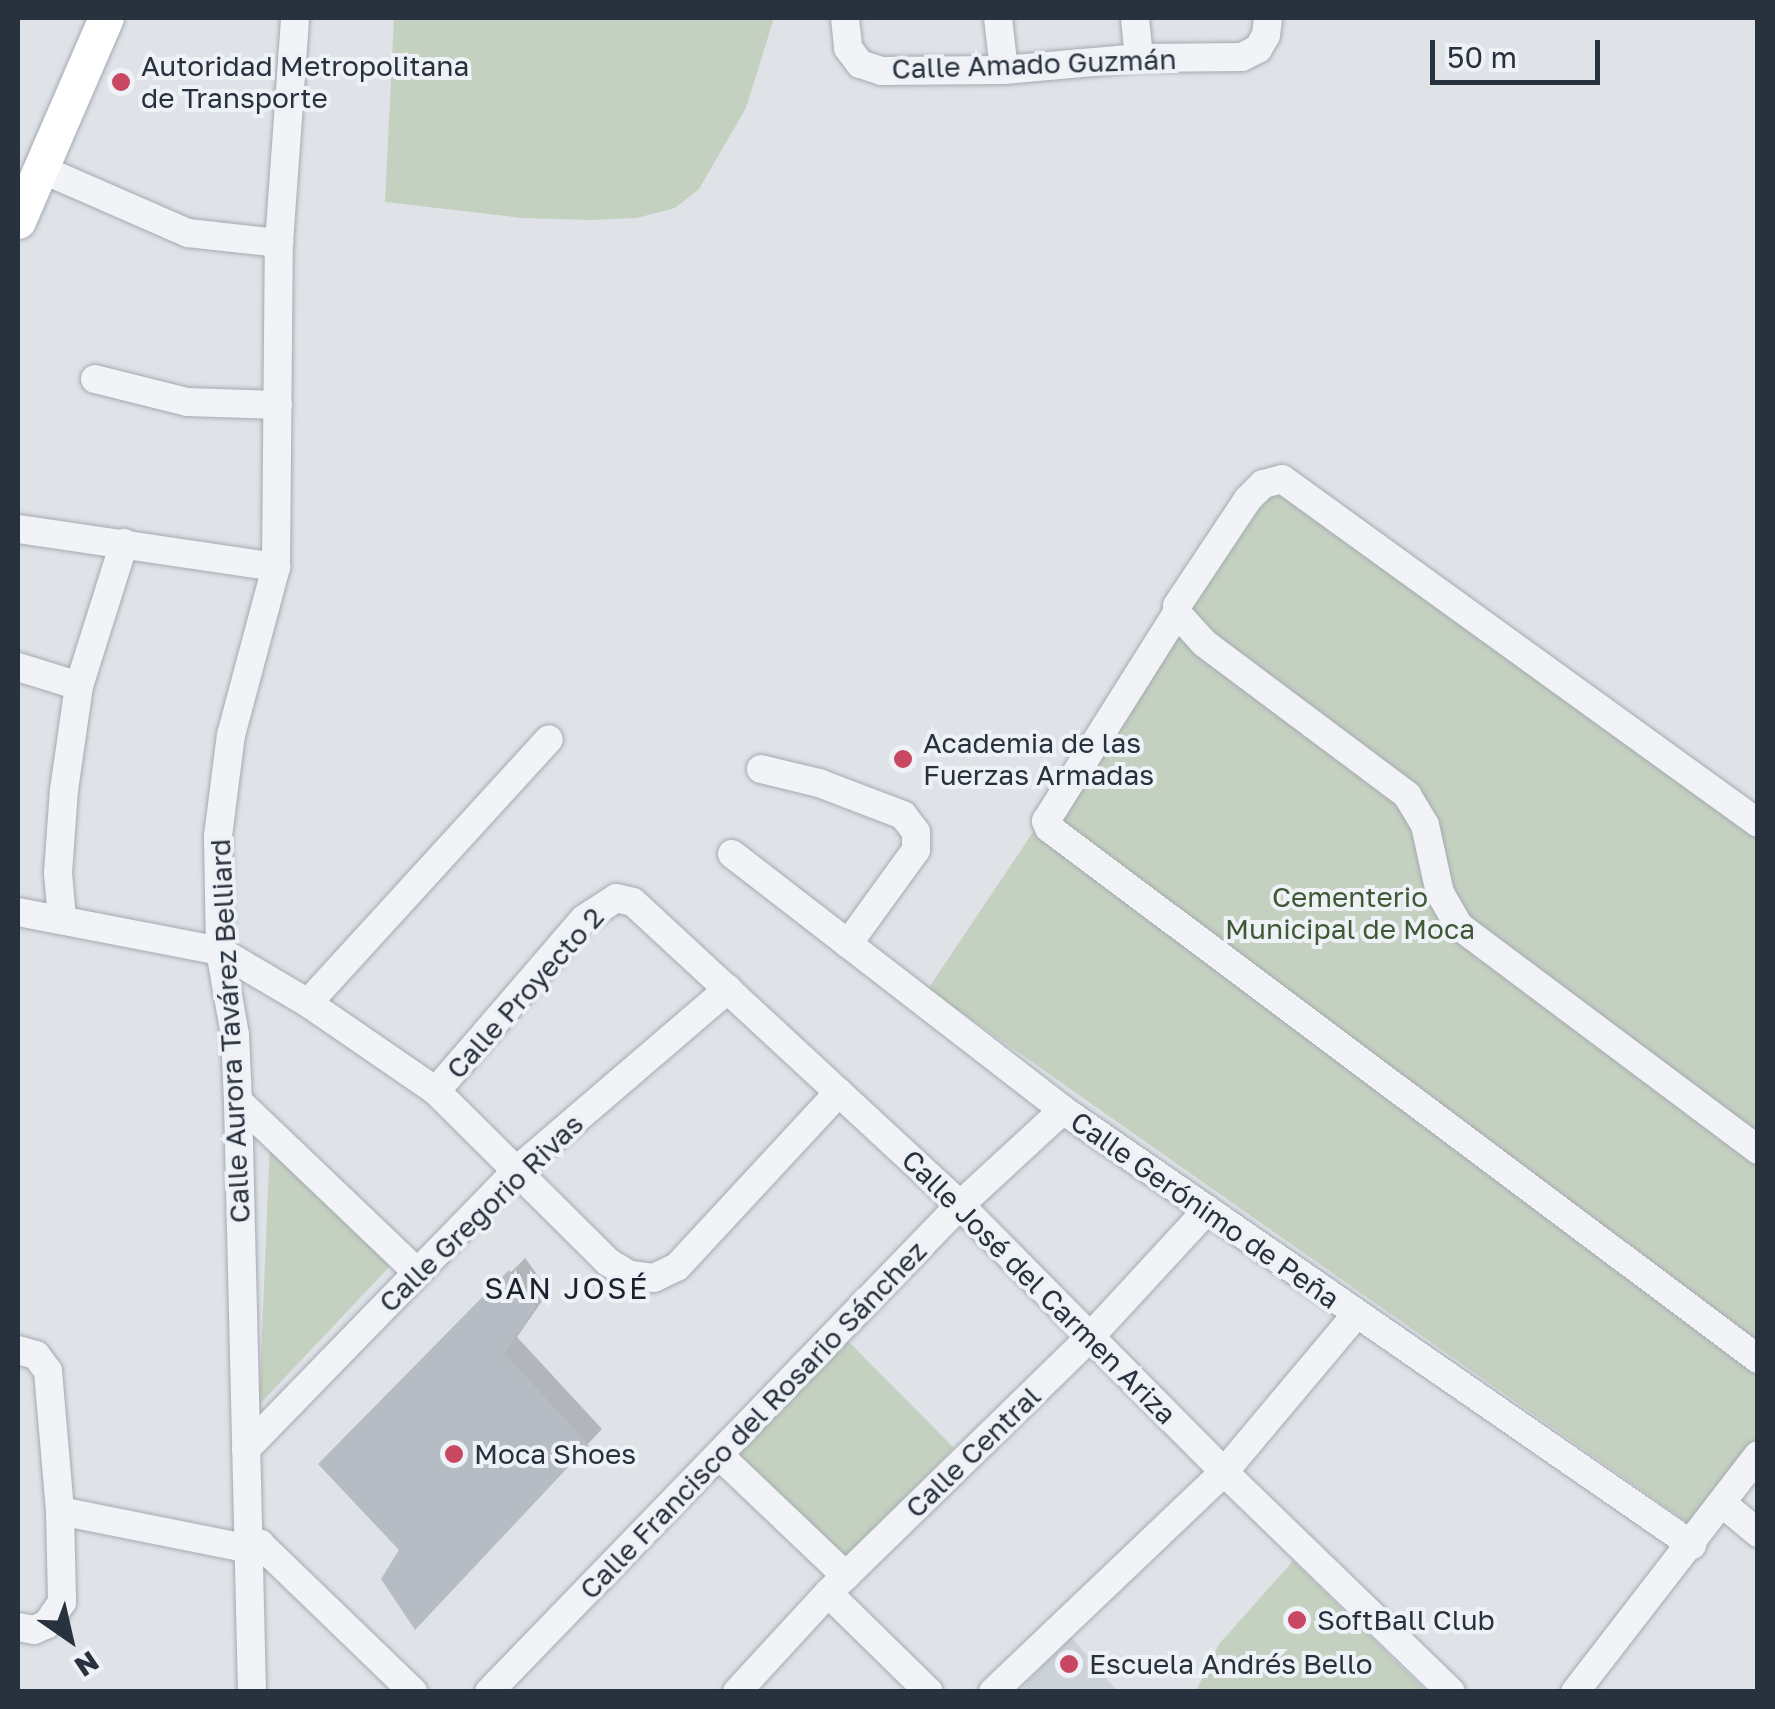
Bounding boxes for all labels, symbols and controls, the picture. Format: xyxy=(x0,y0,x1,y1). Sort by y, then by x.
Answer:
scale bar xyxy=(1435,20,1605,82)
text: 50 m xyxy=(1447,39,1517,75)
street label: Calle Amado Guzmán xyxy=(891,42,1177,86)
place label: Autoridad Metropolitana de Transporte xyxy=(141,49,469,115)
marker: Autoridad Metropolitana de Transporte xyxy=(110,71,132,93)
place label: Academia de las Fuerzas Armadas xyxy=(923,726,1154,792)
marker: Academia de las Fuerzas Armadas xyxy=(892,748,914,770)
street label: Calle Aurora Tavárez Belliard xyxy=(203,838,257,1224)
park label: Cementerio Municipal de Moca xyxy=(1225,880,1475,946)
street label: Calle Proyecto 2 xyxy=(439,900,611,1086)
street label: Calle Gerónimo de Peña xyxy=(1064,1104,1346,1316)
street label: Calle Gregorio Rivas xyxy=(372,1107,590,1319)
street label: Calle José del Carmen Ariza xyxy=(895,1143,1183,1431)
street label: Calle Francisco del Rosario Sánchez xyxy=(573,1234,933,1606)
district label: SAN JOSÉ xyxy=(484,1270,650,1306)
street label: Calle Central xyxy=(899,1379,1047,1525)
place label: Moca Shoes xyxy=(474,1437,636,1471)
marker: Moca Shoes xyxy=(443,1443,465,1465)
north arrow xyxy=(20,1589,120,1689)
place label: SoftBall Club xyxy=(1317,1603,1495,1637)
marker: SoftBall Club xyxy=(1286,1609,1308,1631)
text: N xyxy=(69,1645,105,1684)
place label: Escuela Andrés Bello xyxy=(1089,1647,1372,1681)
marker: Escuela Andrés Bello xyxy=(1058,1653,1080,1675)

